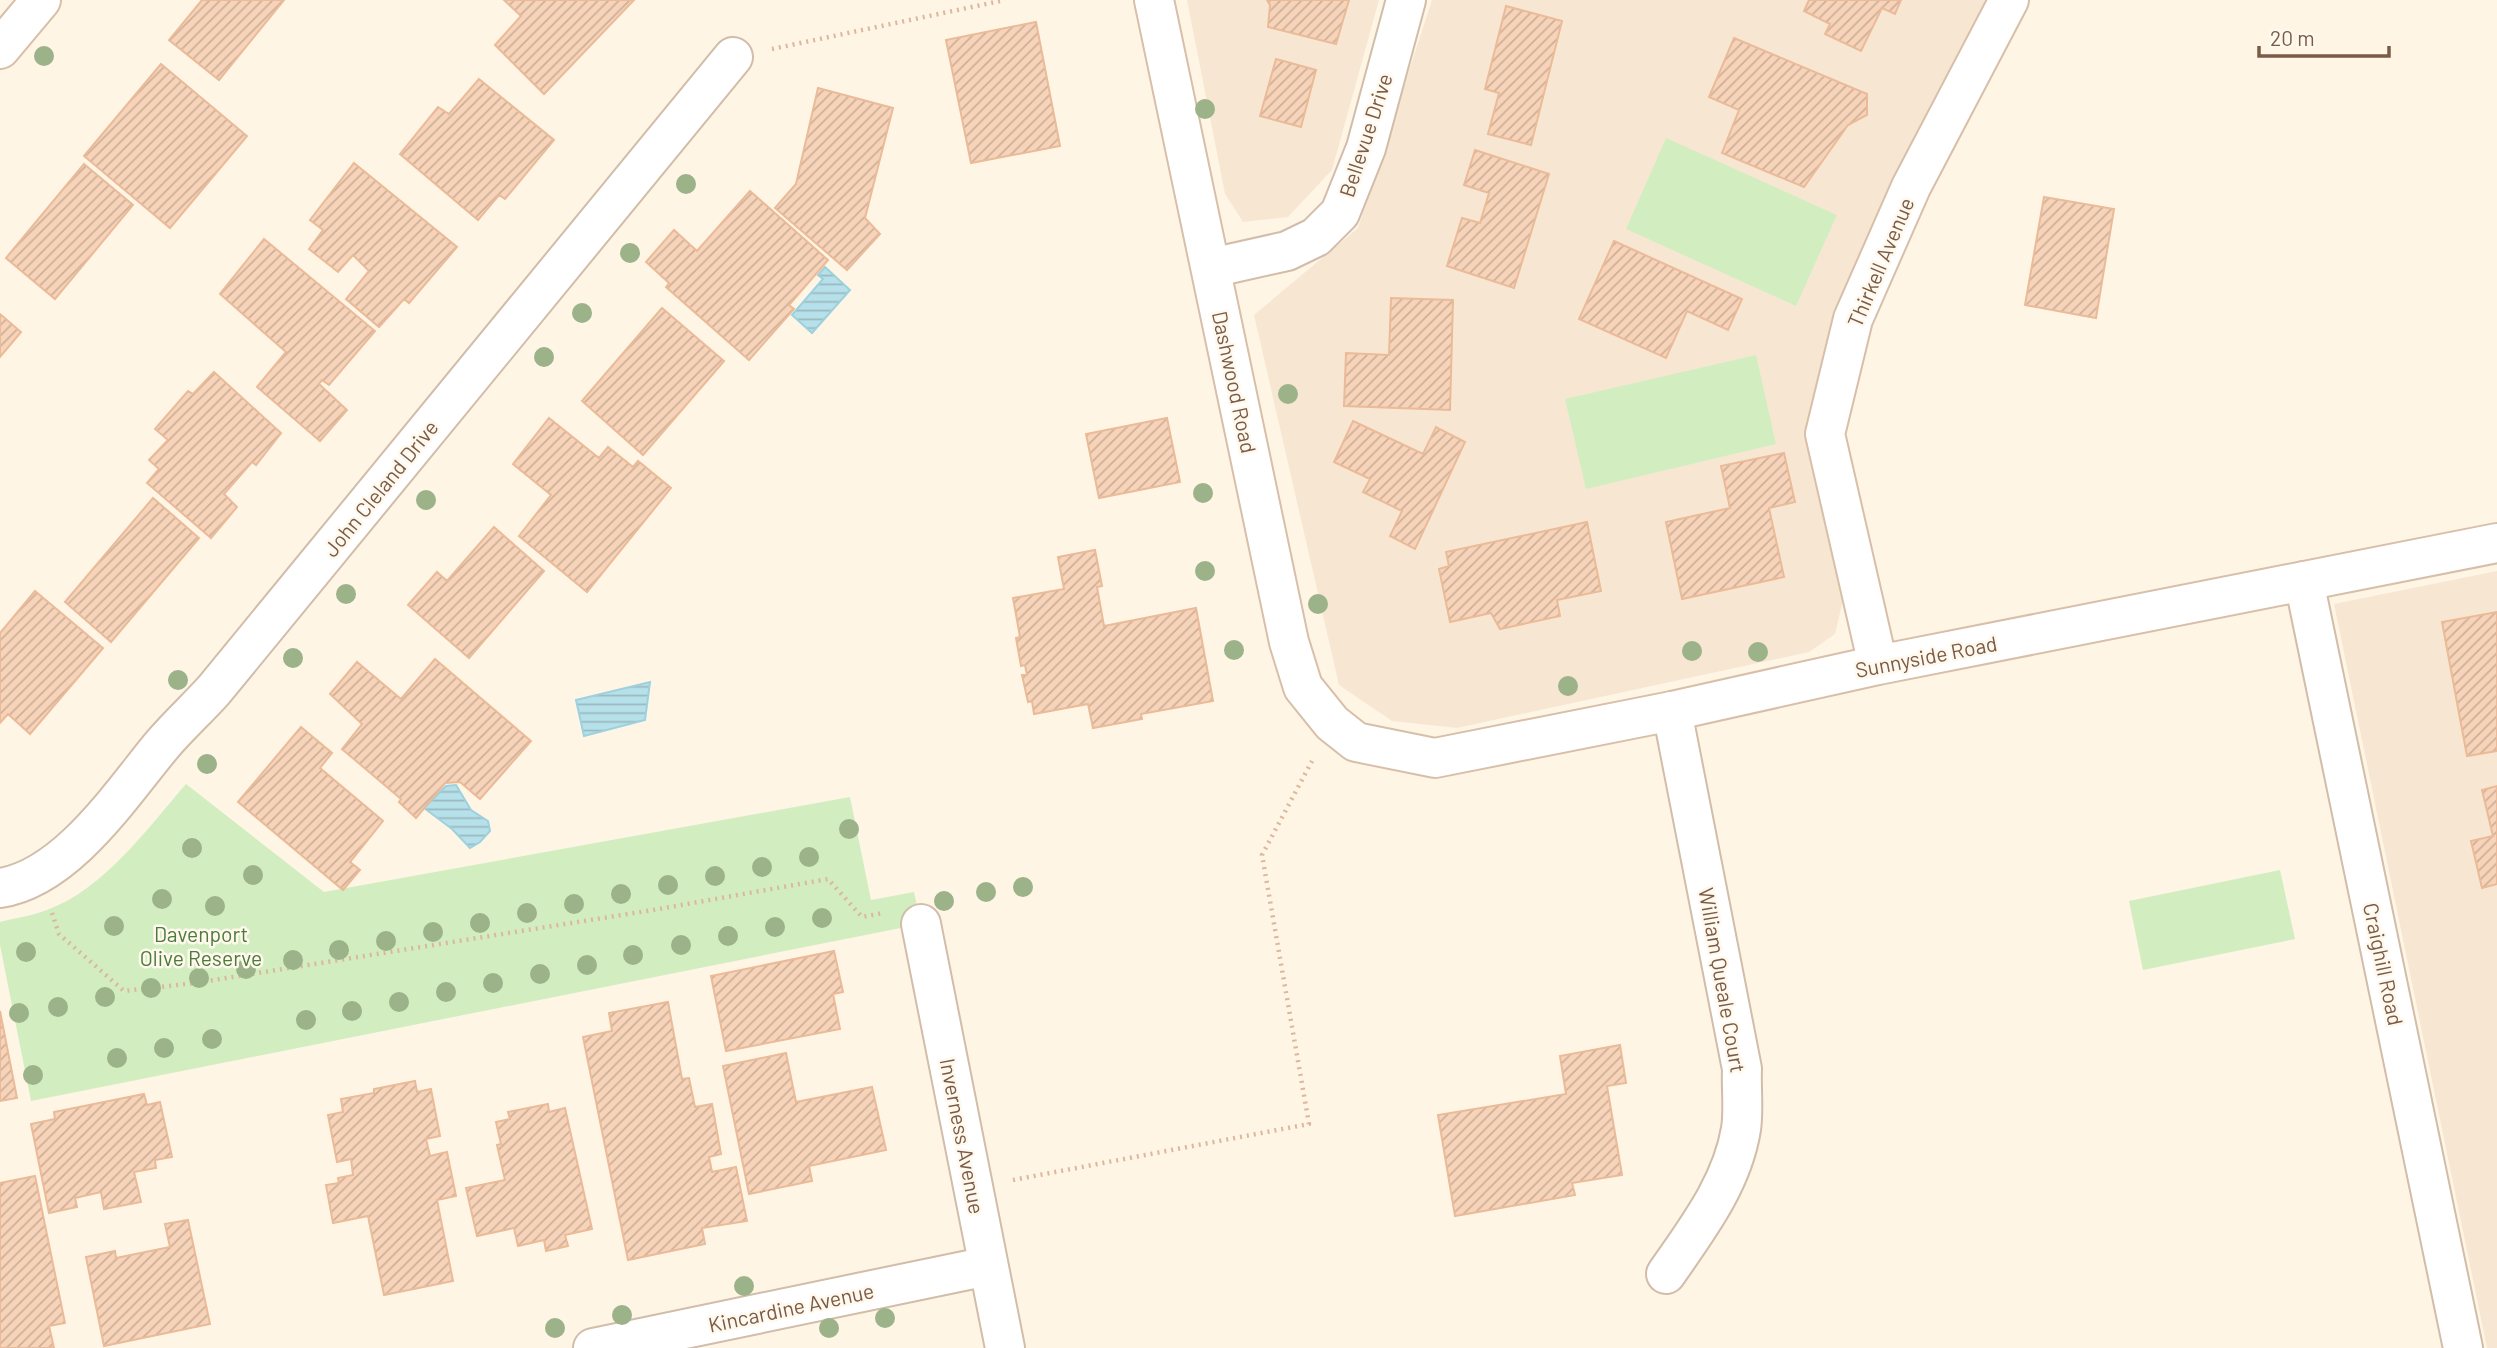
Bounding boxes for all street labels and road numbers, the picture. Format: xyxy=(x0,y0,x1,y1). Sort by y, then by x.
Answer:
street label: Bellevue Drive xyxy=(1333,70,1397,200)
street label: Thirkell Avenue xyxy=(1841,194,1919,330)
street label: Dashwood Road xyxy=(1208,309,1262,455)
street label: John Cleland Drive xyxy=(317,415,443,561)
street label: Sunnyside Road xyxy=(1853,630,1999,682)
street label: William Queale Court xyxy=(1694,885,1752,1075)
street label: Craighill Road xyxy=(2359,900,2409,1028)
street label: Inverness Avenue xyxy=(936,1056,990,1216)
street label: Kincardine Avenue xyxy=(706,1277,876,1337)

